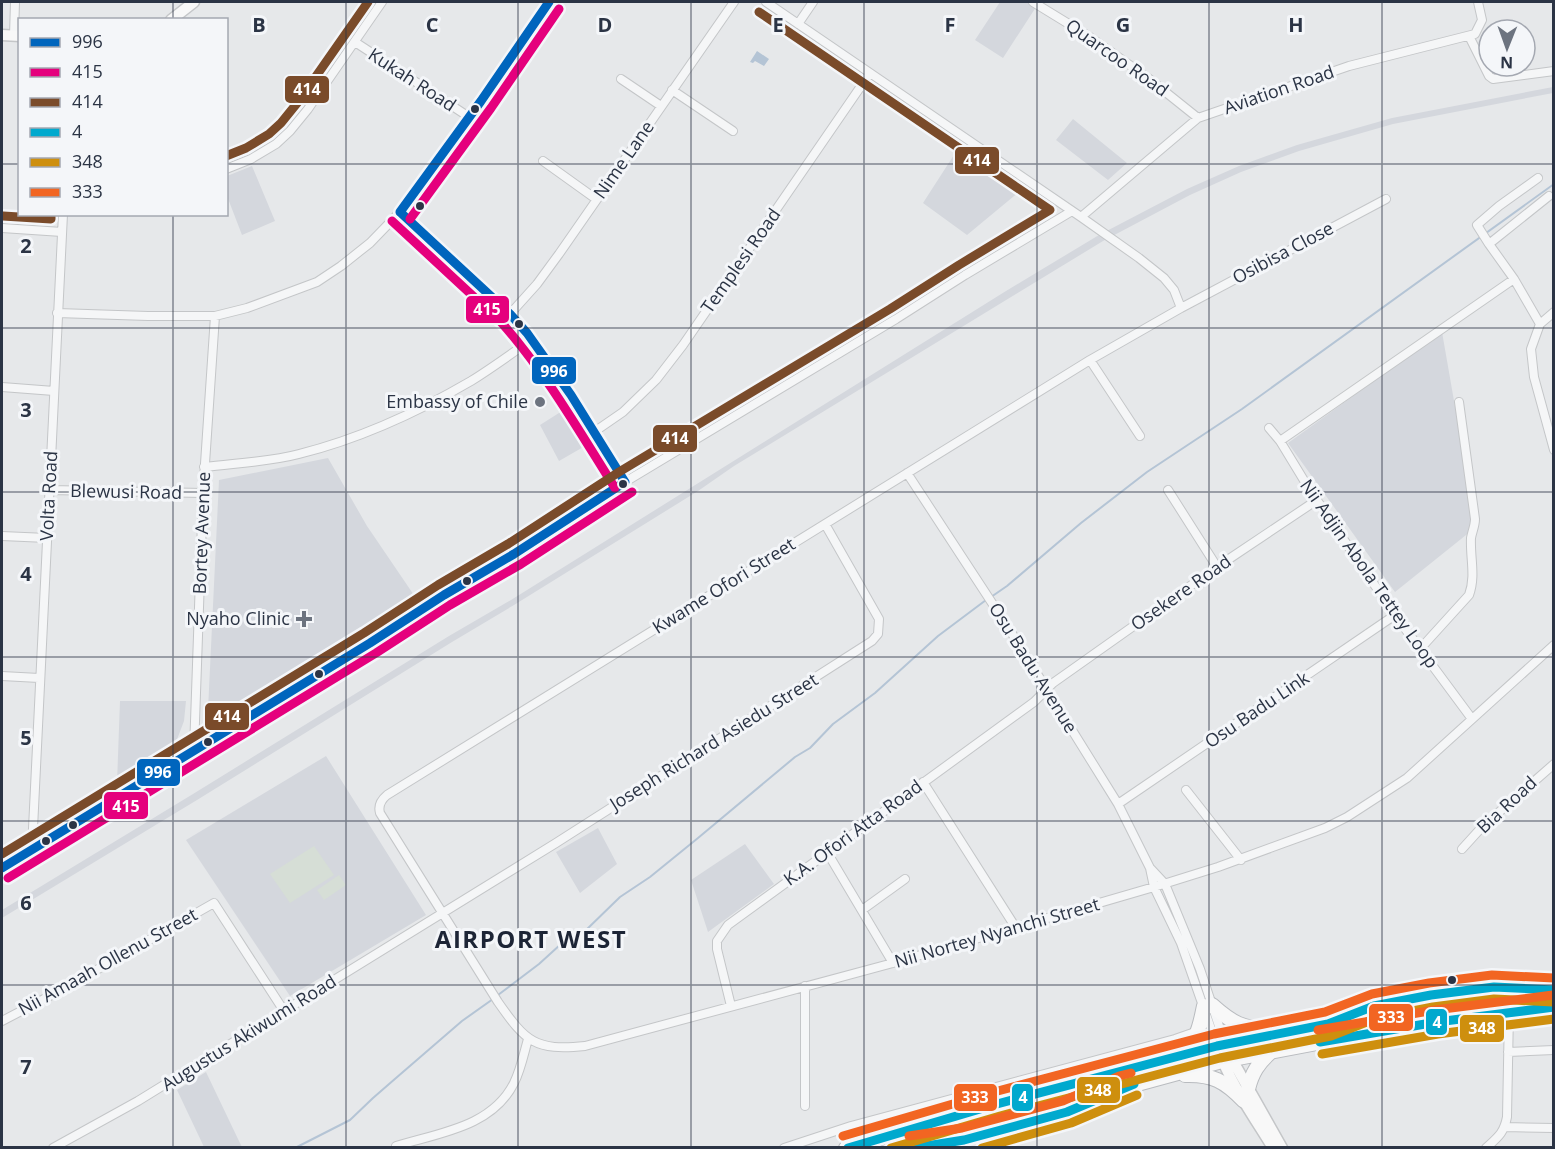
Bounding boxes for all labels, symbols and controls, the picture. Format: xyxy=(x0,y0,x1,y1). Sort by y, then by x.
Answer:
text: B xyxy=(252,11,266,38)
text: C xyxy=(426,11,439,38)
text: D xyxy=(598,11,612,38)
text: E xyxy=(772,11,784,38)
text: F xyxy=(945,11,955,38)
text: G xyxy=(1116,11,1130,38)
text: H xyxy=(1288,11,1304,38)
street label: Quarcoo Road xyxy=(1061,13,1174,102)
legend xyxy=(18,18,228,216)
north arrow xyxy=(1477,18,1537,78)
text: 996 xyxy=(72,29,103,53)
street label: Kukah Road xyxy=(364,42,461,117)
text: N xyxy=(1500,52,1513,74)
text: 415 xyxy=(72,59,103,83)
street label: Aviation Road xyxy=(1220,59,1337,119)
line badge: 414 xyxy=(284,75,330,104)
text: 414 xyxy=(293,78,321,100)
text: 414 xyxy=(72,89,103,113)
unlabelled marker xyxy=(469,103,481,115)
street label: Nime Lane xyxy=(588,116,659,203)
text: 4 xyxy=(72,119,82,143)
line badge: 414 xyxy=(954,146,1000,175)
text: 348 xyxy=(72,149,103,173)
text: 414 xyxy=(963,149,991,171)
text: 333 xyxy=(72,179,103,203)
unlabelled marker xyxy=(414,200,426,212)
street label: Templesi Road xyxy=(695,203,785,318)
street label: Osibisa Close xyxy=(1228,215,1337,289)
text: 2 xyxy=(20,232,32,259)
line badge: 415 xyxy=(465,295,510,324)
text: 415 xyxy=(473,298,501,320)
unlabelled marker xyxy=(513,318,525,330)
line badge: 996 xyxy=(531,356,577,385)
text: 996 xyxy=(540,360,568,382)
place label: Embassy of Chile xyxy=(386,389,528,413)
marker: Embassy of Chile xyxy=(533,395,547,409)
text: 3 xyxy=(20,396,32,423)
line badge: 414 xyxy=(652,424,698,453)
text: 414 xyxy=(661,427,689,449)
street label: Volta Road xyxy=(34,450,62,542)
street label: Bortey Avenue xyxy=(187,471,215,595)
street label: Nii Adjin Abola Tettey Loop xyxy=(1295,474,1444,673)
street label: Blewusi Road xyxy=(70,478,182,504)
unlabelled marker xyxy=(617,478,629,490)
street label: Kwame Ofori Street xyxy=(648,531,799,639)
street label: Osekere Road xyxy=(1125,549,1235,636)
text: 4 xyxy=(20,560,32,587)
unlabelled marker xyxy=(461,575,473,587)
street label: Osu Badu Avenue xyxy=(984,598,1084,737)
place label: Nyaho Clinic xyxy=(186,606,290,630)
marker: Nyaho Clinic xyxy=(295,610,313,628)
street label: Osu Badu Link xyxy=(1200,665,1314,753)
street label: Joseph Richard Asiedu Street xyxy=(603,667,822,816)
unlabelled marker xyxy=(313,668,325,680)
line badge: 414 xyxy=(204,702,250,731)
text: 414 xyxy=(213,705,241,727)
text: 5 xyxy=(20,724,32,751)
unlabelled marker xyxy=(202,736,214,748)
line badge: 996 xyxy=(136,758,181,787)
text: 996 xyxy=(144,761,172,783)
street label: Bia Road xyxy=(1471,770,1541,838)
street label: K.A. Ofori Atta Road xyxy=(778,774,927,891)
line badge: 415 xyxy=(103,791,149,820)
text: 415 xyxy=(112,795,140,817)
unlabelled marker xyxy=(67,819,79,831)
unlabelled marker xyxy=(40,835,52,847)
text: 6 xyxy=(20,889,32,916)
street label: Nii Nortey Nyanchi Street xyxy=(892,891,1102,973)
street label: Nii Amaah Ollenu Street xyxy=(14,902,201,1020)
district label: AIRPORT WEST xyxy=(435,922,627,955)
street label: Augustus Akiwumi Road xyxy=(157,969,340,1096)
unlabelled marker xyxy=(1446,974,1458,986)
line badge: 333 xyxy=(1368,1003,1414,1032)
text: 333 xyxy=(1377,1006,1405,1028)
line badge: 4 xyxy=(1425,1008,1448,1036)
text: 4 xyxy=(1432,1011,1442,1033)
line badge: 348 xyxy=(1459,1014,1505,1043)
text: 348 xyxy=(1468,1017,1496,1039)
text: 7 xyxy=(20,1053,32,1080)
line badge: 348 xyxy=(1076,1076,1121,1104)
text: 348 xyxy=(1084,1079,1112,1101)
line badge: 333 xyxy=(953,1083,998,1112)
line badge: 4 xyxy=(1011,1083,1034,1112)
text: 333 xyxy=(961,1086,989,1108)
text: 4 xyxy=(1018,1086,1028,1108)

